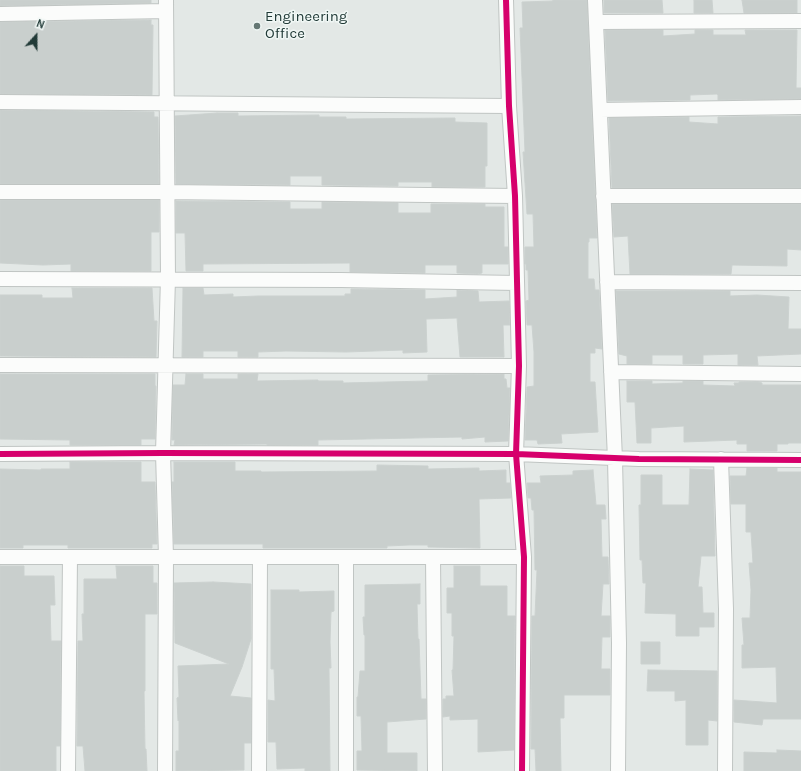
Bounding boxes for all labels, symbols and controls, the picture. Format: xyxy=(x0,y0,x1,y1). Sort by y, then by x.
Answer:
place label: Engineering Office xyxy=(265,8,347,43)
north arrow xyxy=(16,16,56,56)
text: N xyxy=(34,17,46,32)
marker: Engineering Office xyxy=(252,21,262,31)

